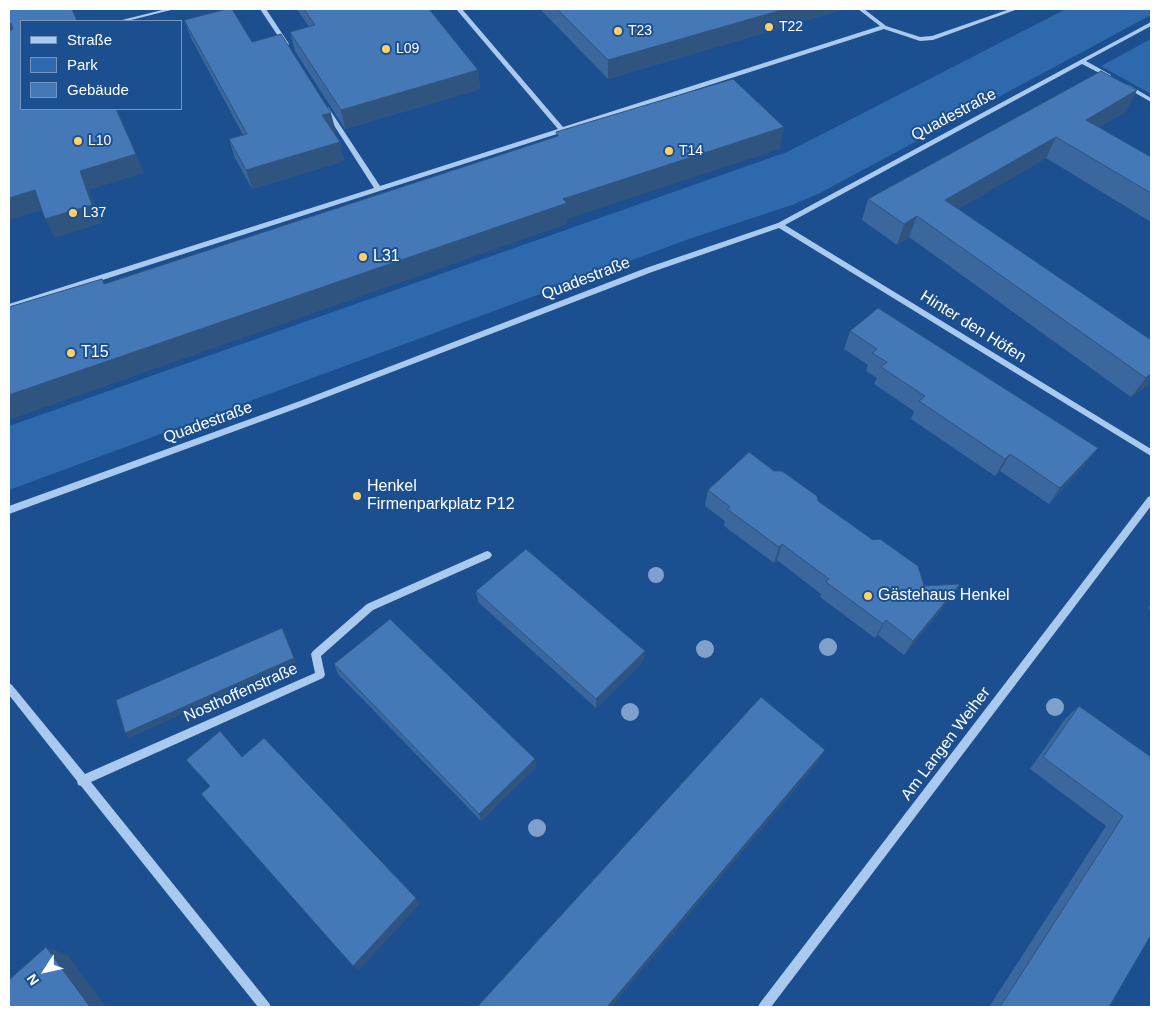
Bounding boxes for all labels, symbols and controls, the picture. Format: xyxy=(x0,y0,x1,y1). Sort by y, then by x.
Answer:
place label: T22 xyxy=(779,19,803,35)
legend xyxy=(20,20,182,110)
marker: T22 xyxy=(763,21,775,33)
place label: T23 xyxy=(628,23,652,39)
marker: T23 xyxy=(612,25,624,37)
text: Straße xyxy=(67,31,112,48)
place label: L09 xyxy=(396,41,419,57)
marker: L09 xyxy=(380,43,392,55)
text: Park xyxy=(67,56,98,73)
text: Gebäude xyxy=(67,81,129,98)
street label: Quadestraße xyxy=(908,85,1000,145)
place label: L10 xyxy=(88,133,111,149)
marker: L10 xyxy=(72,135,84,147)
place label: T14 xyxy=(679,143,703,159)
marker: T14 xyxy=(663,145,675,157)
place label: L37 xyxy=(83,205,106,221)
marker: L37 xyxy=(67,207,79,219)
place label: L31 xyxy=(373,247,400,267)
marker: L31 xyxy=(357,251,369,263)
street label: Quadestraße xyxy=(539,253,633,305)
street label: Hinter den Höfen xyxy=(917,287,1029,367)
place label: T15 xyxy=(81,343,109,363)
marker: T15 xyxy=(65,347,77,359)
street label: Quadestraße xyxy=(161,398,255,448)
place label: Henkel Firmenparkplatz P12 xyxy=(367,477,515,515)
marker: Henkel Firmenparkplatz P12 xyxy=(351,490,363,502)
place label: Gästehaus Henkel xyxy=(878,586,1010,606)
marker: Gästehaus Henkel xyxy=(862,590,874,602)
street label: Nosthoffenstraße xyxy=(181,659,301,727)
street label: Am Langen Weiher xyxy=(897,684,995,804)
north arrow xyxy=(20,946,70,996)
text: N xyxy=(23,971,42,988)

